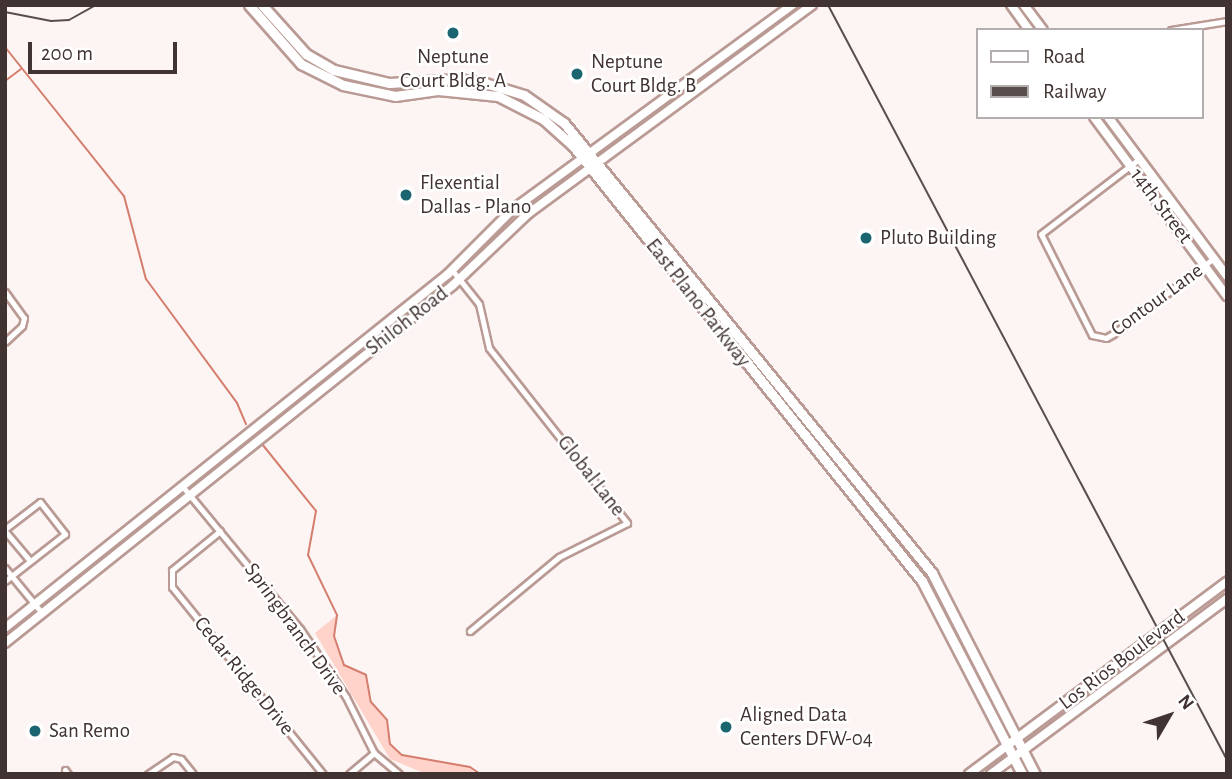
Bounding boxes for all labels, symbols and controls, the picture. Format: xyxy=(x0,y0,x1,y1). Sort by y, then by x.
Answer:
marker: Neptune Court Bldg. A xyxy=(445,25,461,41)
scale bar xyxy=(32,28,180,72)
legend xyxy=(976,28,1204,119)
text: 200 m xyxy=(41,43,93,64)
place label: Neptune Court Bldg. A xyxy=(400,44,506,94)
text: Road xyxy=(1043,46,1085,67)
place label: Neptune Court Bldg. B xyxy=(591,49,696,99)
marker: Neptune Court Bldg. B xyxy=(569,66,585,82)
text: Railway xyxy=(1043,81,1106,102)
street label: 14th Street xyxy=(1125,163,1197,249)
place label: Flexential Dallas - Plano xyxy=(420,170,531,220)
marker: Flexential Dallas - Plano xyxy=(398,187,414,203)
place label: Pluto Building xyxy=(880,225,996,251)
marker: Pluto Building xyxy=(858,230,874,246)
street label: East Plano Parkway xyxy=(640,234,756,372)
street label: Contour Lane xyxy=(1106,258,1208,342)
street label: Shiloh Road xyxy=(361,281,453,361)
street label: Global Lane xyxy=(552,431,630,521)
street label: Springbranch Drive xyxy=(239,558,351,700)
street label: Los Rios Boulevard xyxy=(1054,605,1190,715)
street label: Cedar Ridge Drive xyxy=(188,612,300,740)
north arrow xyxy=(1134,681,1204,751)
text: N xyxy=(1174,691,1197,714)
place label: Aligned Data Centers DFW-04 xyxy=(740,702,873,752)
place label: San Remo xyxy=(49,718,130,744)
marker: Aligned Data Centers DFW-04 xyxy=(718,719,734,735)
marker: San Remo xyxy=(27,723,43,739)

